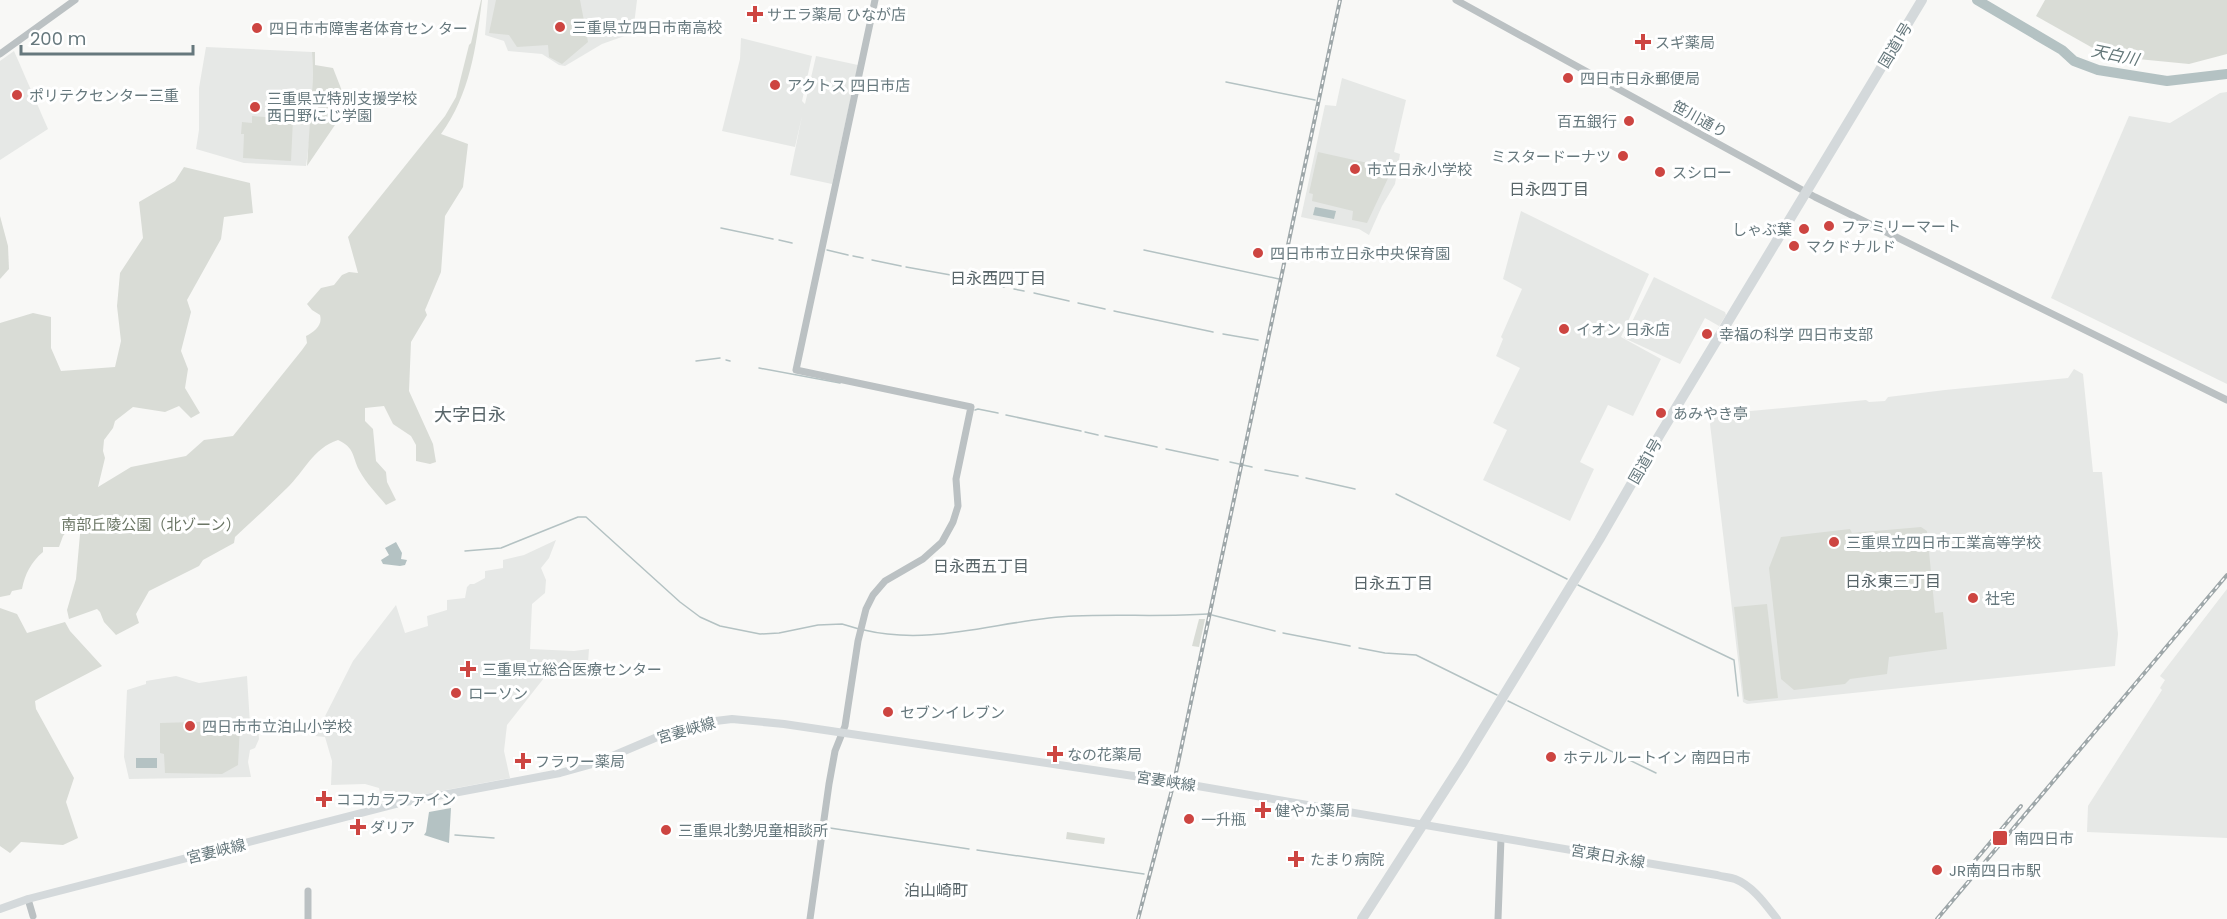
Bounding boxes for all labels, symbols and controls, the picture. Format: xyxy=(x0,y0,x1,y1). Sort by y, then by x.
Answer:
place label: サエラ薬局 ひなが店 xyxy=(767,4,906,25)
marker: サエラ薬局 ひなが店 xyxy=(748,7,762,21)
place label: 三重県立四日市南高校 xyxy=(572,17,722,38)
scale bar xyxy=(21,18,194,56)
place label: 四日市市障害者体育セン ター xyxy=(269,18,468,39)
street label: 国道1号 xyxy=(1873,18,1917,72)
marker: 三重県立四日市南高校 xyxy=(553,20,567,34)
marker: 四日市市障害者体育セン ター xyxy=(250,21,264,35)
text: 200 m xyxy=(30,26,86,51)
place label: スギ薬局 xyxy=(1655,32,1715,53)
marker: スギ薬局 xyxy=(1636,35,1650,49)
water label: 天白川 xyxy=(2089,39,2143,72)
place label: 四日市日永郵便局 xyxy=(1580,68,1700,89)
marker: 四日市日永郵便局 xyxy=(1561,71,1575,85)
place label: アクトス 四日市店 xyxy=(787,75,910,96)
marker: アクトス 四日市店 xyxy=(768,78,782,92)
place label: ポリテクセンター三重 xyxy=(29,85,179,106)
marker: ポリテクセンター三重 xyxy=(10,88,24,102)
place label: 三重県立特別支援学校 西日野にじ学園 xyxy=(267,88,417,126)
street label: 笹川通り xyxy=(1669,95,1731,143)
marker: 三重県立特別支援学校 西日野にじ学園 xyxy=(248,100,262,114)
place label: 百五銀行 xyxy=(1557,111,1617,132)
marker: 百五銀行 xyxy=(1622,114,1636,128)
place label: ミスタードーナツ xyxy=(1491,146,1611,167)
marker: ミスタードーナツ xyxy=(1616,149,1630,163)
place label: 市立日永小学校 xyxy=(1367,159,1472,180)
marker: 市立日永小学校 xyxy=(1348,162,1362,176)
place label: スシロー xyxy=(1672,162,1732,183)
marker: スシロー xyxy=(1653,165,1667,179)
district label: 日永四丁目 xyxy=(1509,178,1589,201)
place label: ファミリーマート xyxy=(1841,216,1961,237)
place label: しゃぶ葉 xyxy=(1732,219,1792,240)
marker: ファミリーマート xyxy=(1822,219,1836,233)
marker: しゃぶ葉 xyxy=(1797,222,1811,236)
place label: マクドナルド xyxy=(1806,236,1896,257)
marker: マクドナルド xyxy=(1787,239,1801,253)
place label: 四日市市立日永中央保育園 xyxy=(1270,243,1450,264)
marker: 四日市市立日永中央保育園 xyxy=(1251,246,1265,260)
district label: 日永西四丁目 xyxy=(950,267,1046,290)
place label: イオン 日永店 xyxy=(1576,319,1670,340)
marker: イオン 日永店 xyxy=(1557,322,1571,336)
place label: 幸福の科学 四日市支部 xyxy=(1719,324,1873,345)
marker: 幸福の科学 四日市支部 xyxy=(1700,327,1714,341)
district label: 大字日永 xyxy=(434,402,506,427)
place label: あみやき亭 xyxy=(1673,403,1748,424)
marker: あみやき亭 xyxy=(1654,406,1668,420)
street label: 国道1号 xyxy=(1623,434,1667,488)
park label: 南部丘陵公園（北ゾーン） xyxy=(61,514,241,535)
place label: 三重県立四日市工業高等学校 xyxy=(1846,532,2041,553)
marker: 三重県立四日市工業高等学校 xyxy=(1827,535,1841,549)
district label: 日永西五丁目 xyxy=(933,555,1029,578)
district label: 日永東三丁目 xyxy=(1845,570,1941,593)
district label: 日永五丁目 xyxy=(1353,572,1433,595)
place label: 社宅 xyxy=(1985,588,2015,609)
marker: 社宅 xyxy=(1966,591,1980,605)
place label: 三重県立総合医療センター xyxy=(482,659,662,680)
marker: 三重県立総合医療センター xyxy=(459,660,477,678)
place label: ローソン xyxy=(468,683,528,704)
marker: ローソン xyxy=(449,686,463,700)
place label: セブンイレブン xyxy=(900,702,1005,723)
marker: セブンイレブン xyxy=(881,705,895,719)
street label: 宮妻峡線 xyxy=(654,712,718,748)
place label: 四日市市立泊山小学校 xyxy=(202,716,352,737)
marker: 四日市市立泊山小学校 xyxy=(183,719,197,733)
place label: なの花薬局 xyxy=(1067,744,1142,765)
marker: なの花薬局 xyxy=(1048,747,1062,761)
place label: ホテル ルートイン 南四日市 xyxy=(1563,747,1751,768)
marker: ホテル ルートイン 南四日市 xyxy=(1544,750,1558,764)
place label: フラワー薬局 xyxy=(535,751,625,772)
marker: フラワー薬局 xyxy=(516,754,530,768)
street label: 宮妻峡線 xyxy=(1135,766,1197,796)
place label: ココカラファイン xyxy=(336,789,456,810)
marker: ココカラファイン xyxy=(317,792,331,806)
place label: 健やか薬局 xyxy=(1275,800,1350,821)
marker: 健やか薬局 xyxy=(1256,803,1270,817)
place label: 一升瓶 xyxy=(1201,809,1246,830)
marker: 一升瓶 xyxy=(1182,812,1196,826)
place label: ダリア xyxy=(370,817,415,838)
marker: ダリア xyxy=(351,820,365,834)
place label: 三重県北勢児童相談所 xyxy=(678,820,828,841)
marker: 三重県北勢児童相談所 xyxy=(659,823,673,837)
place label: 南四日市 xyxy=(2014,828,2074,849)
marker: 南四日市 xyxy=(1991,829,2009,847)
street label: 宮妻峡線 xyxy=(184,834,248,868)
street label: 宮東日永線 xyxy=(1569,839,1647,873)
place label: たまり病院 xyxy=(1310,849,1385,870)
marker: たまり病院 xyxy=(1287,850,1305,868)
place label: JR南四日市駅 xyxy=(1949,860,2041,881)
marker: JR南四日市駅 xyxy=(1930,863,1944,877)
district label: 泊山崎町 xyxy=(904,879,968,902)

